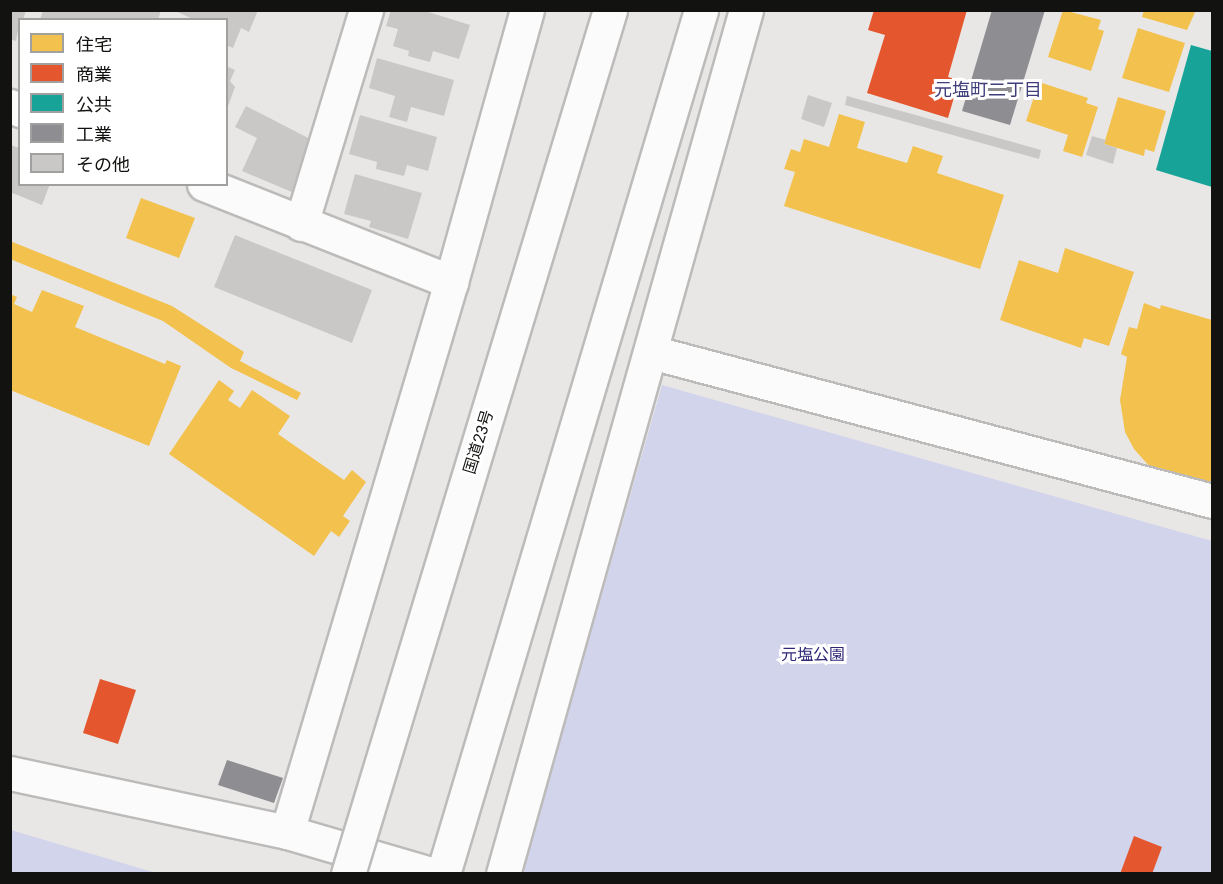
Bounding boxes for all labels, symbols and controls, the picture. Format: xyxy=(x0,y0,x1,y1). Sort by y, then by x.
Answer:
legend xyxy=(18,18,228,186)
text: 住宅 xyxy=(76,34,112,55)
text: 商業 xyxy=(76,64,112,85)
district label: 元塩町二丁目 xyxy=(934,79,1042,101)
text: 公共 xyxy=(76,94,112,115)
text: 工業 xyxy=(76,124,112,145)
text: その他 xyxy=(76,154,130,175)
street label: 国道23号 xyxy=(460,408,498,476)
park label: 元塩公園 xyxy=(781,645,845,665)

